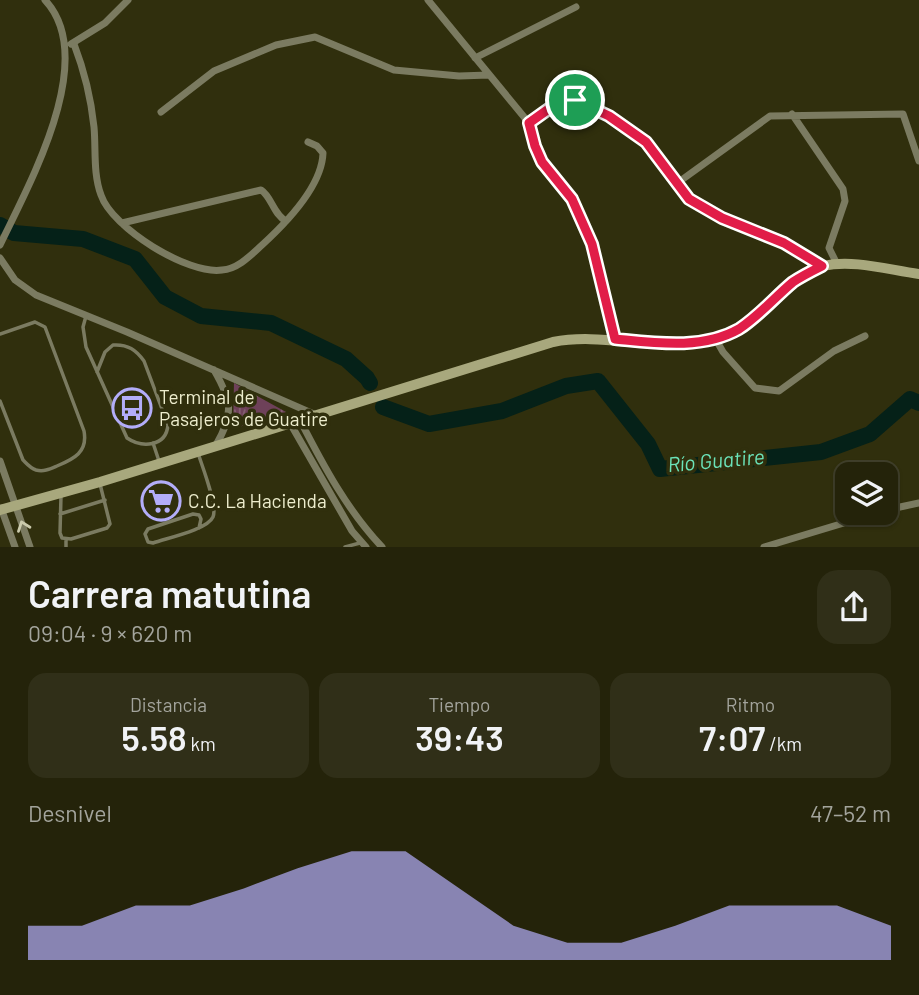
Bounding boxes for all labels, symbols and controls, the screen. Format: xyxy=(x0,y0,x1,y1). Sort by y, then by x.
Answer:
pin xyxy=(545,70,605,130)
icon: arrive xyxy=(556,81,594,119)
place label: Terminal de Pasajeros de Guatire xyxy=(159,385,328,430)
bus stop icon: Terminal de Pasajeros de Guatire xyxy=(111,387,153,429)
water label: Río Guatire xyxy=(666,443,765,476)
map controls xyxy=(835,462,898,525)
button: layers xyxy=(835,462,898,525)
supermarket icon: C.C. La Hacienda xyxy=(140,480,182,522)
place label: C.C. La Hacienda xyxy=(188,489,327,512)
one-way arrow xyxy=(17,521,31,533)
text: Carrera matutina xyxy=(28,570,311,616)
button: share xyxy=(817,570,891,644)
text: 09:04 · 9 × 620 m xyxy=(28,619,192,647)
text: Distancia xyxy=(130,693,207,716)
text: Tiempo xyxy=(429,693,490,716)
text: Ritmo xyxy=(726,693,775,716)
text: 5.58 xyxy=(121,716,187,758)
text: 39:43 xyxy=(415,716,504,758)
text: 7:07 xyxy=(699,716,765,758)
text: km xyxy=(187,732,216,755)
text: /km xyxy=(765,732,802,755)
text: Desnivel xyxy=(28,799,112,827)
text: 47–52 m xyxy=(810,799,891,827)

